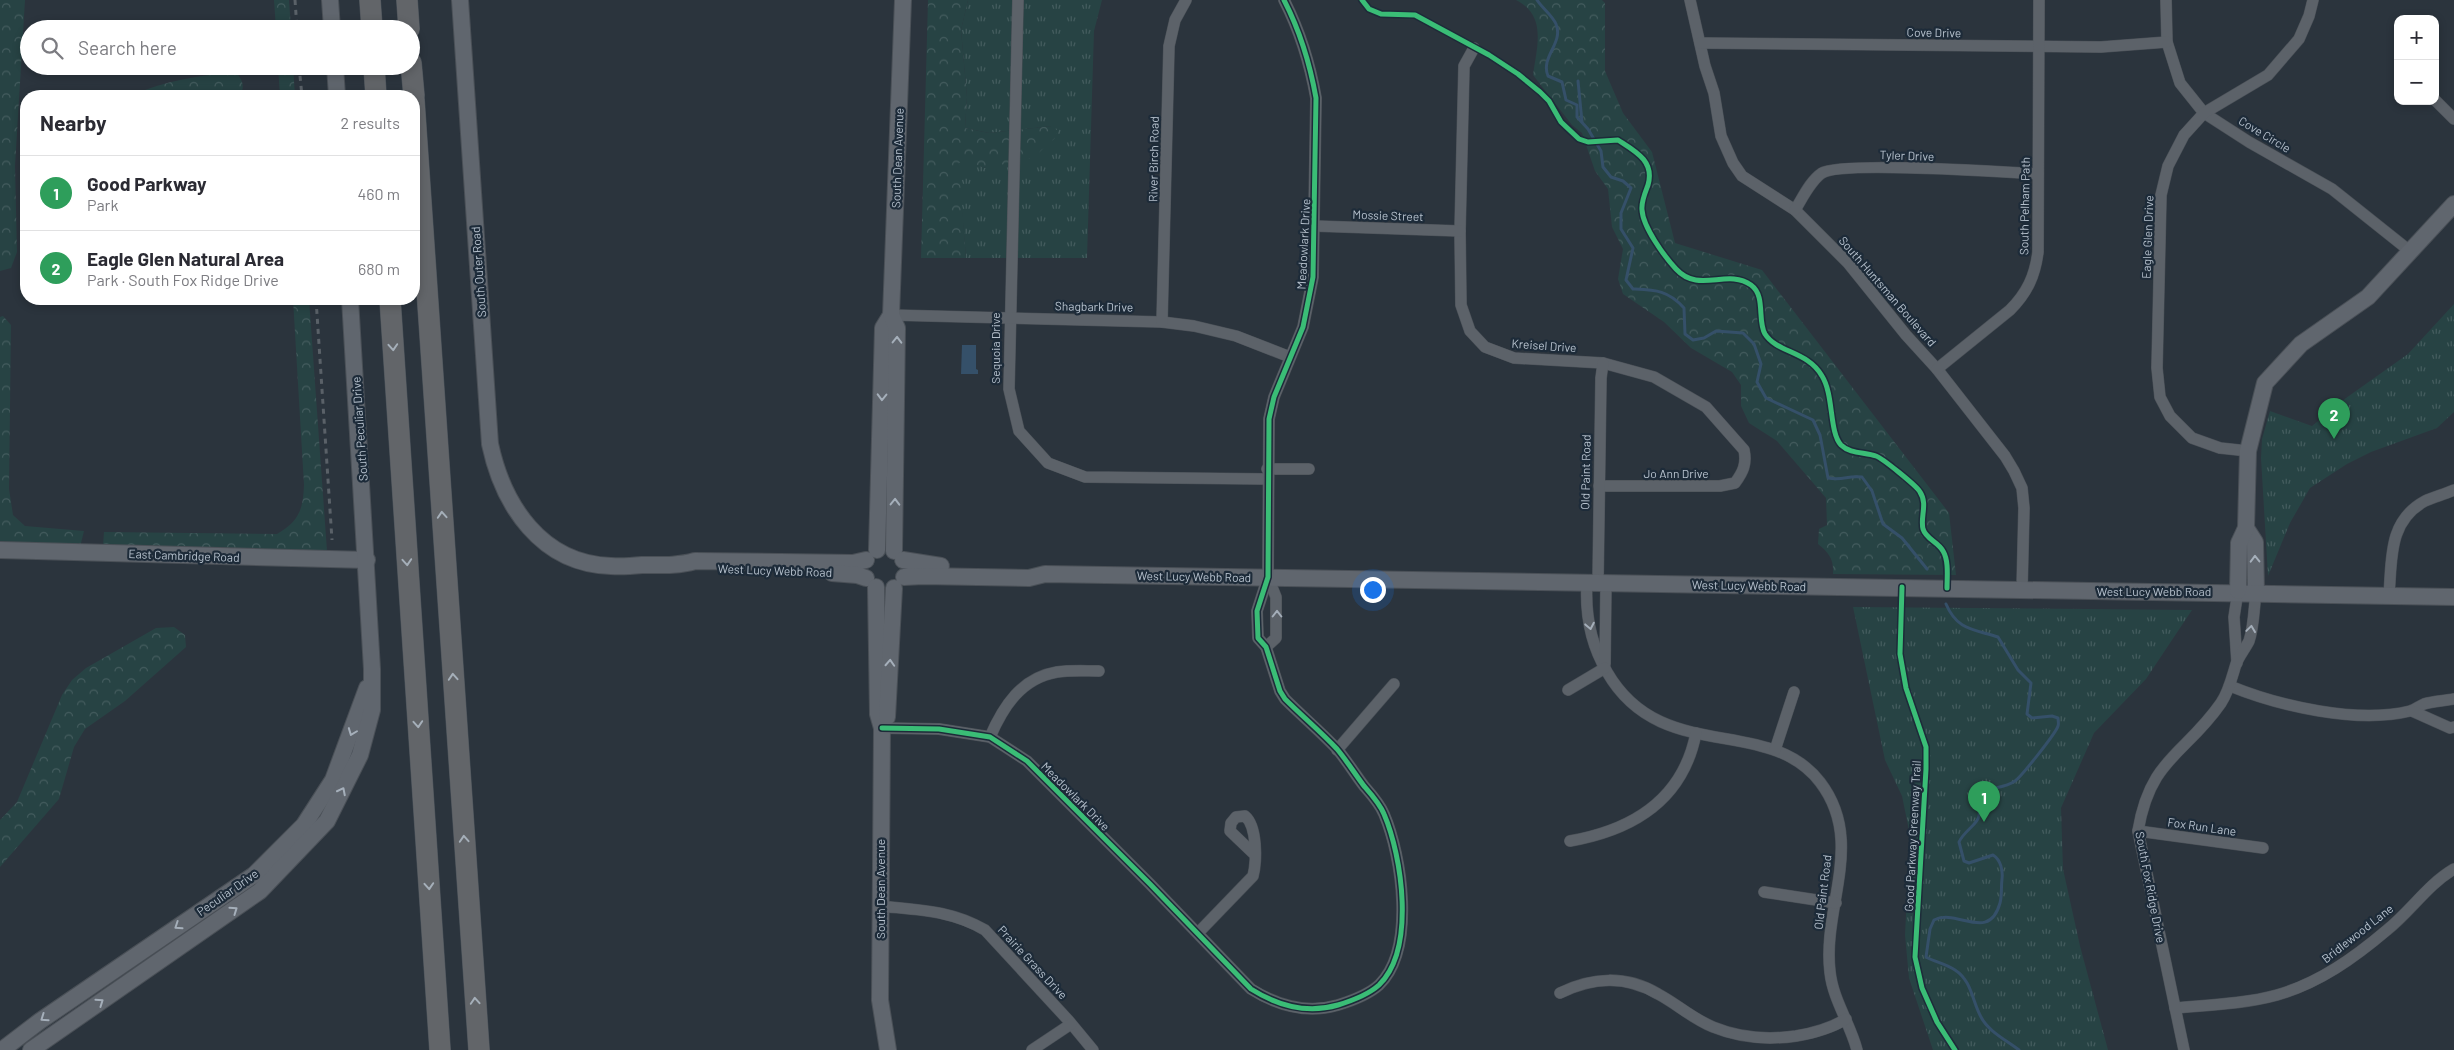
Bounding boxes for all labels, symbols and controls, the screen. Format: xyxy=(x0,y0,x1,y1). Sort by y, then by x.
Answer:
map controls xyxy=(2394,15,2439,105)
button: + xyxy=(2394,15,2439,60)
search box xyxy=(20,20,420,75)
street label: Cove Drive xyxy=(1907,25,1961,39)
icon: search xyxy=(38,34,66,62)
text: Search here xyxy=(78,36,177,59)
button: − xyxy=(2394,60,2439,105)
street label: South Dean Avenue xyxy=(888,108,906,208)
text: Nearby xyxy=(40,110,106,135)
text: 2 results xyxy=(341,113,400,132)
street label: Cove Circle xyxy=(2237,113,2293,155)
street label: River Birch Road xyxy=(1145,116,1161,202)
street label: Tyler Drive xyxy=(1879,147,1935,163)
street label: South Pelham Path xyxy=(2016,157,2032,255)
text: Good Parkway xyxy=(87,172,207,195)
text: 1 xyxy=(53,184,59,203)
text: 460 m xyxy=(357,184,400,203)
text: Park xyxy=(87,195,118,214)
street label: Eagle Glen Drive xyxy=(2139,195,2155,279)
street label: Meadowlark Drive xyxy=(1294,198,1312,290)
street label: Mossie Street xyxy=(1352,207,1424,223)
street label: South Outer Road xyxy=(468,226,488,318)
street label: South Huntsman Boulevard xyxy=(1836,233,1940,349)
text: Eagle Glen Natural Area xyxy=(87,247,284,270)
text: 2 xyxy=(52,259,60,278)
text: 680 m xyxy=(358,259,400,278)
text: Park · South Fox Ridge Drive xyxy=(87,270,279,289)
street label: Shagbark Drive xyxy=(1055,298,1133,314)
street label: Sequoia Drive xyxy=(988,312,1002,384)
one-way arrow xyxy=(892,335,902,343)
street label: Kreisel Drive xyxy=(1511,336,1577,354)
one-way arrow xyxy=(388,344,399,352)
street label: South Peculiar Drive xyxy=(348,376,370,482)
one-way arrow xyxy=(876,393,887,401)
pin: 2 xyxy=(2318,398,2350,439)
street label: Old Paint Road xyxy=(1577,434,1593,510)
street label: Jo Ann Drive xyxy=(1643,466,1709,480)
one-way arrow xyxy=(890,498,900,506)
one-way arrow xyxy=(437,511,448,519)
street label: East Cambridge Road xyxy=(128,546,240,564)
one-way arrow xyxy=(2250,554,2261,562)
one-way arrow xyxy=(402,558,413,566)
street label: West Lucy Webb Road xyxy=(718,561,832,579)
street label: West Lucy Webb Road xyxy=(1137,568,1251,584)
your location xyxy=(1360,577,1386,603)
street label: West Lucy Webb Road xyxy=(1692,577,1806,593)
street label: West Lucy Webb Road xyxy=(2097,584,2211,598)
one-way arrow xyxy=(1272,609,1282,617)
one-way arrow xyxy=(1584,622,1595,630)
one-way arrow xyxy=(2245,625,2256,633)
one-way arrow xyxy=(885,659,896,667)
one-way arrow xyxy=(448,673,459,681)
one-way arrow xyxy=(413,720,424,728)
one-way arrow xyxy=(348,727,358,736)
street label: Meadowlark Drive xyxy=(1039,759,1113,833)
street label: Good Parkway Greenway Trail xyxy=(1901,760,1923,912)
pin: 1 xyxy=(1968,781,2000,822)
one-way arrow xyxy=(336,787,346,796)
street label: Fox Run Lane xyxy=(2167,814,2237,838)
street label: South Fox Ridge Drive xyxy=(2133,830,2169,944)
one-way arrow xyxy=(459,835,470,843)
street label: South Dean Avenue xyxy=(873,839,887,939)
street label: Old Paint Road xyxy=(1810,854,1834,930)
street label: Peculiar Drive xyxy=(194,866,260,918)
one-way arrow xyxy=(423,882,434,890)
street label: Bridlewood Lane xyxy=(2319,901,2395,965)
one-way arrow xyxy=(228,907,237,916)
one-way arrow xyxy=(175,920,184,930)
street label: Prairie Grass Drive xyxy=(995,922,1071,1002)
one-way arrow xyxy=(470,997,481,1005)
one-way arrow xyxy=(94,999,104,1008)
one-way arrow xyxy=(40,1012,50,1021)

